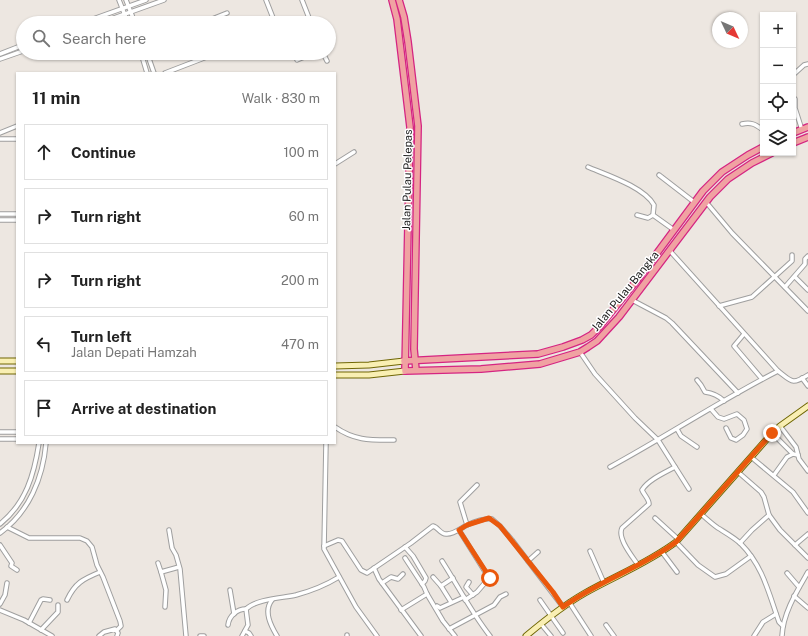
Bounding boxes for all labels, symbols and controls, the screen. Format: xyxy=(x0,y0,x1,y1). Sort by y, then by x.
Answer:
north arrow xyxy=(712,12,748,48)
map controls xyxy=(760,12,796,156)
button: + xyxy=(760,12,796,48)
search box xyxy=(16,16,336,60)
icon: search xyxy=(30,27,52,49)
text: Search here xyxy=(62,30,146,47)
button: − xyxy=(760,48,796,84)
button: locate xyxy=(760,84,796,120)
text: 11 min xyxy=(32,88,80,108)
text: Walk · 830 m xyxy=(242,91,320,106)
button: layers xyxy=(760,120,796,156)
street label: Jalan Pulau Pelepas xyxy=(400,129,414,231)
icon: ahead xyxy=(33,141,55,163)
text: Continue xyxy=(71,144,136,161)
text: 100 m xyxy=(283,145,319,160)
icon: right xyxy=(33,205,55,227)
text: Turn right xyxy=(71,208,141,225)
text: 60 m xyxy=(289,209,319,224)
street label: Jalan Pulau Bangka xyxy=(589,249,661,333)
icon: right xyxy=(33,269,55,291)
text: Turn right xyxy=(71,272,141,289)
text: 200 m xyxy=(281,273,319,288)
text: Turn left xyxy=(71,328,132,345)
icon: left xyxy=(33,333,55,355)
text: 470 m xyxy=(281,337,319,352)
text: Jalan Depati Hamzah xyxy=(71,345,197,360)
icon: arrive xyxy=(33,397,55,419)
text: Arrive at destination xyxy=(71,400,216,417)
route end xyxy=(763,424,781,442)
route start xyxy=(481,569,499,587)

